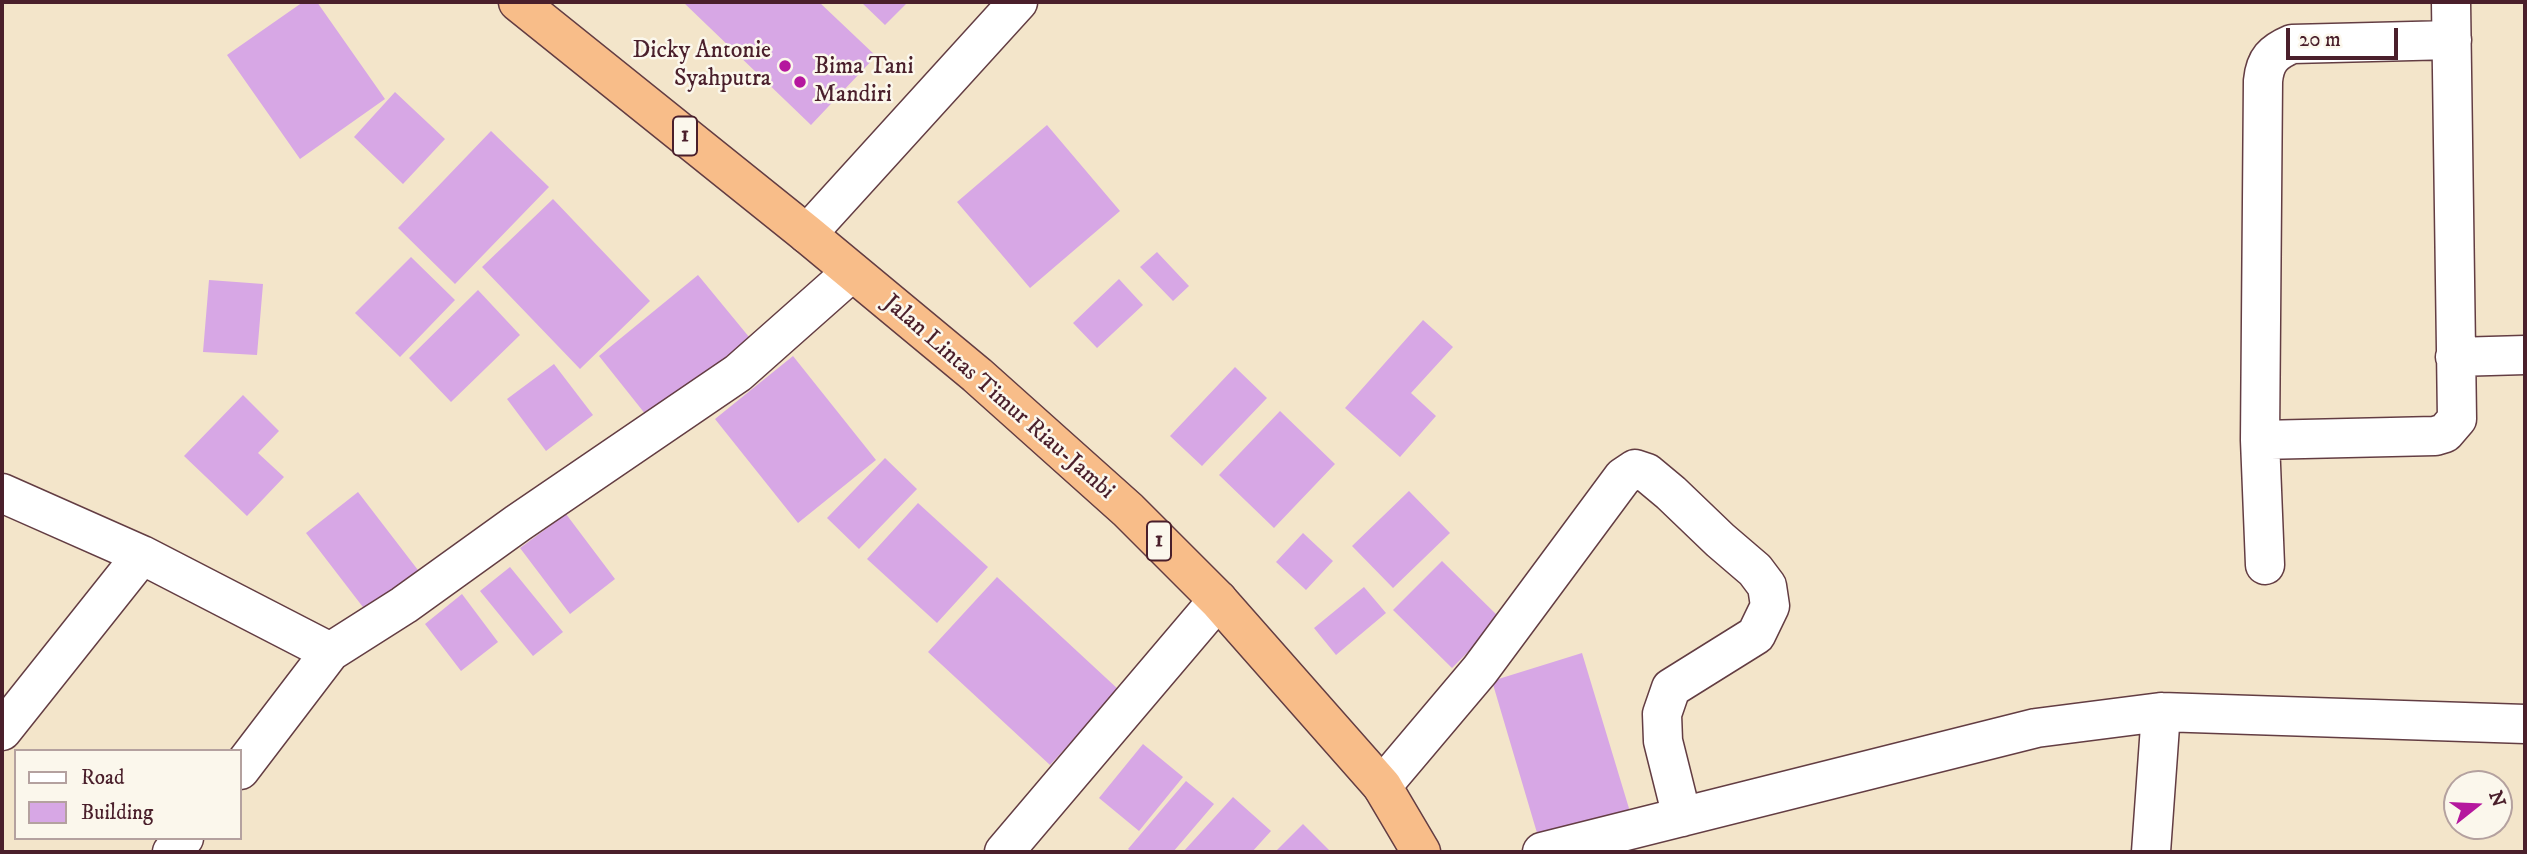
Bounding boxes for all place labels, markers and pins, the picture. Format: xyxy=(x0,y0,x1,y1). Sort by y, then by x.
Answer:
place label: Dicky Antonie Syahputra xyxy=(632,38,771,94)
place label: Bima Tani Mandiri xyxy=(814,54,914,110)
marker: Dicky Antonie Syahputra xyxy=(777,58,793,74)
marker: Bima Tani Mandiri xyxy=(792,74,808,90)

